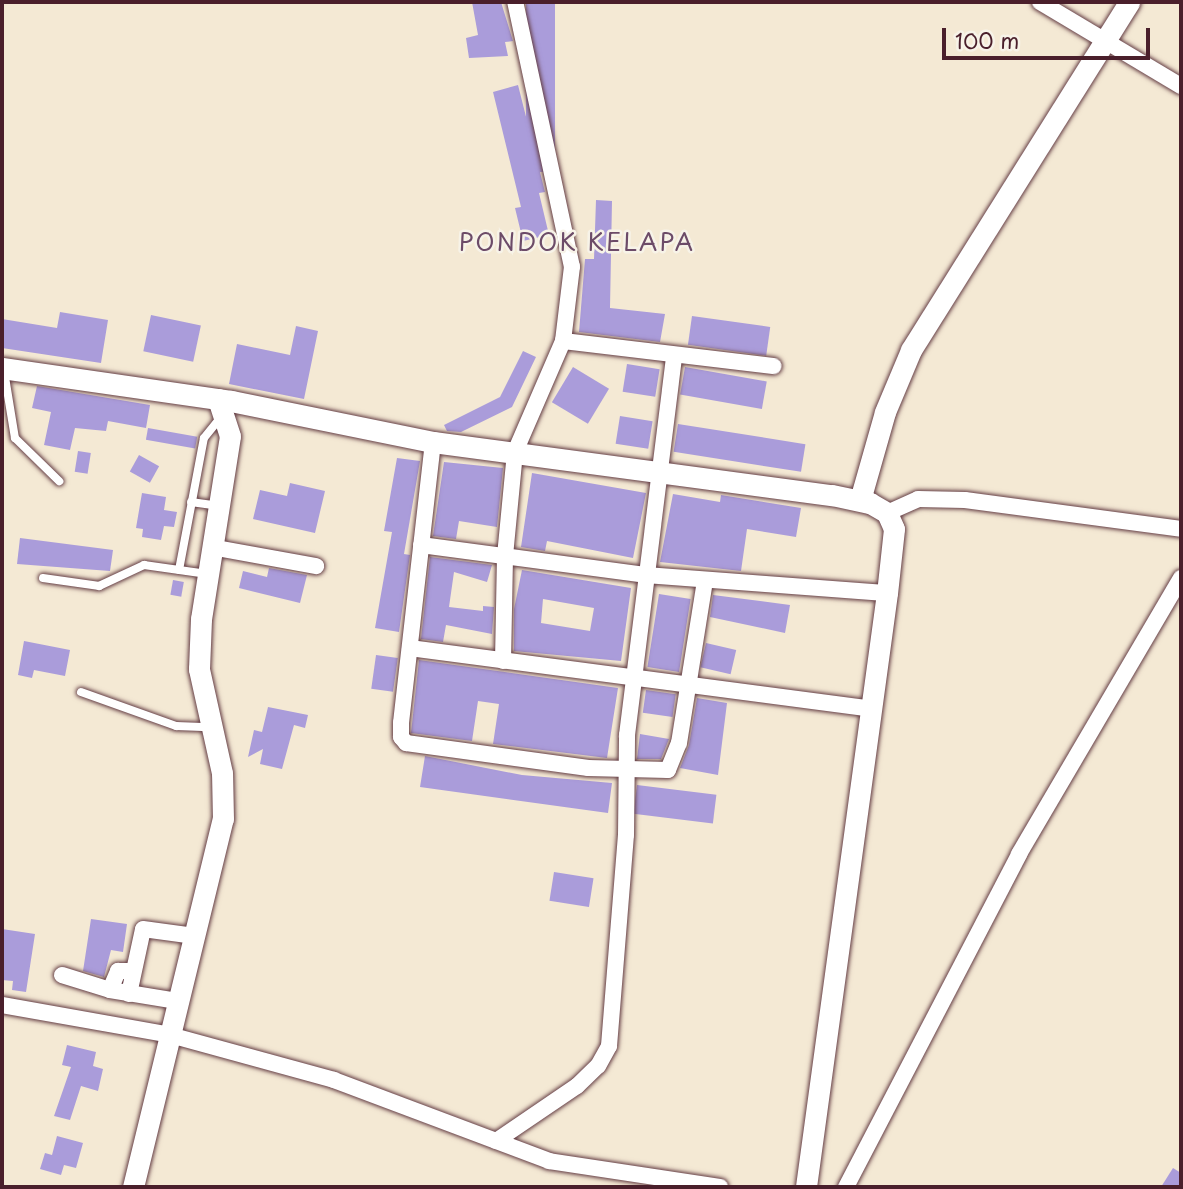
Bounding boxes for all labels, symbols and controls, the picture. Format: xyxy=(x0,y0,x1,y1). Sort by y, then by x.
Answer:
scale bar xyxy=(945,14,1153,58)
text: 100 m xyxy=(955,24,1019,56)
district label: PONDOK KELAPA xyxy=(461,228,693,256)

